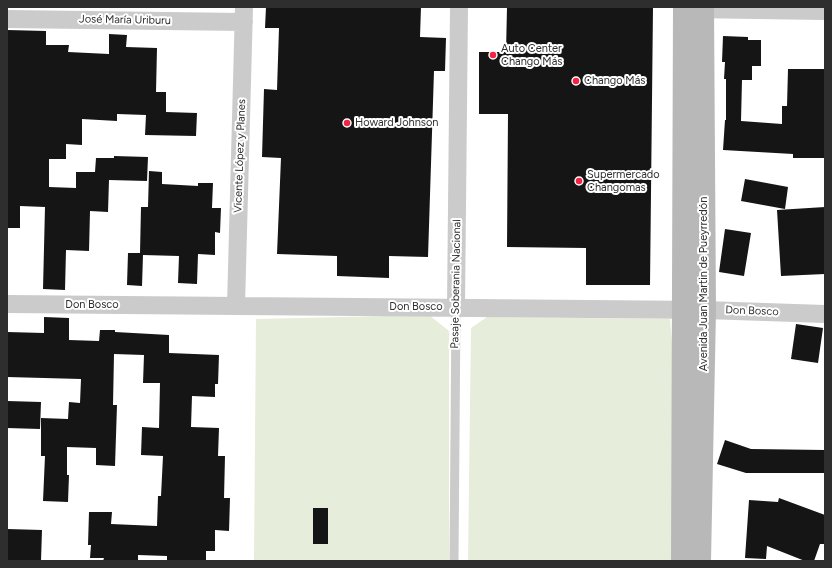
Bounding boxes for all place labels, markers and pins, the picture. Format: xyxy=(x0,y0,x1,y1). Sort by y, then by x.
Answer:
place label: Auto Center Chango Más xyxy=(501,42,562,68)
marker: Auto Center Chango Más xyxy=(488,50,498,60)
place label: Chango Más xyxy=(584,74,645,88)
marker: Chango Más xyxy=(571,76,581,86)
place label: Howard Johnson xyxy=(355,116,438,130)
marker: Howard Johnson xyxy=(342,118,352,128)
place label: Supermercado Changomas xyxy=(587,168,660,194)
marker: Supermercado Changomas xyxy=(574,176,584,186)

